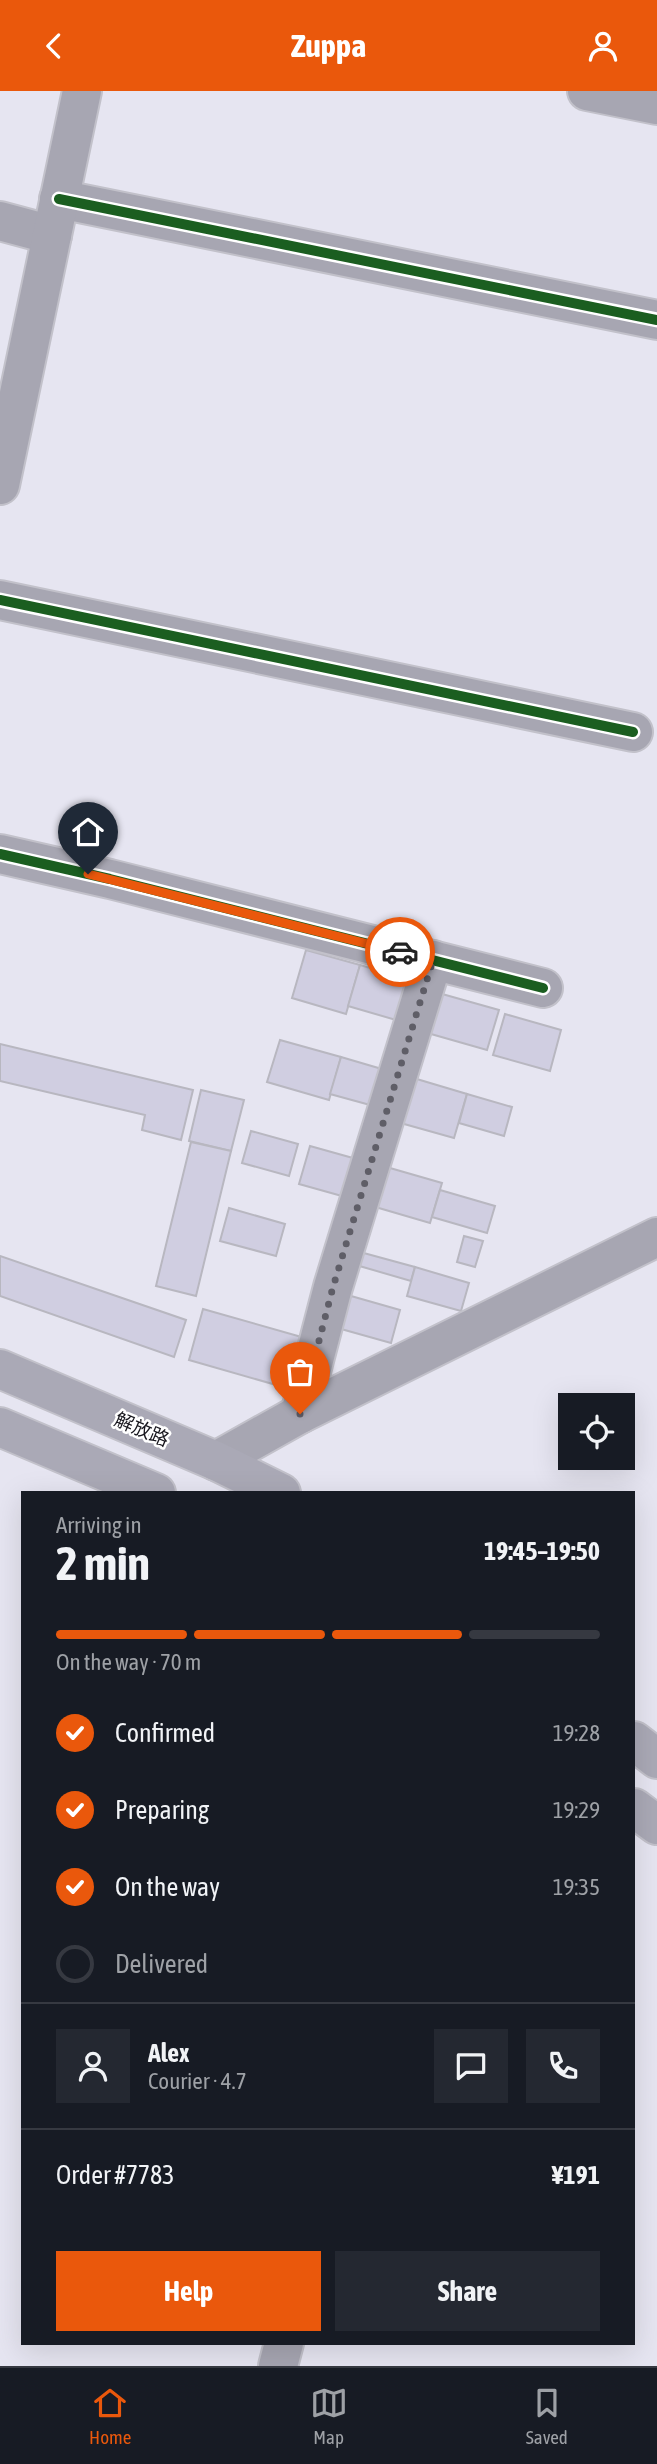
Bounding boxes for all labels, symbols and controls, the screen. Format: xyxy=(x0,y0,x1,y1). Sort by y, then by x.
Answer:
icon: back xyxy=(35,27,73,65)
text: Zuppa xyxy=(291,27,366,64)
icon: person xyxy=(584,27,622,65)
pin xyxy=(58,802,118,874)
icon: home xyxy=(69,813,107,851)
courier xyxy=(365,917,435,987)
icon: car xyxy=(381,933,419,971)
pin xyxy=(270,1342,330,1414)
icon: bag xyxy=(281,1353,319,1391)
map controls xyxy=(558,1393,635,1470)
button: locate xyxy=(558,1393,635,1470)
street label: 解放路 xyxy=(111,1408,173,1450)
text: Arriving in xyxy=(56,1512,142,1538)
text: 19:45–19:50 xyxy=(484,1536,600,1566)
text: 2 min xyxy=(56,1537,150,1590)
text: On the way · 70 m xyxy=(56,1649,201,1675)
icon: check xyxy=(56,1714,94,1752)
text: Confirmed xyxy=(115,1718,215,1748)
text: 19:28 xyxy=(553,1720,600,1746)
icon: check xyxy=(56,1791,94,1829)
text: Preparing xyxy=(115,1795,209,1825)
text: 19:29 xyxy=(553,1797,600,1823)
icon: check xyxy=(56,1868,94,1906)
text: On the way xyxy=(115,1872,220,1902)
text: 19:35 xyxy=(553,1874,600,1900)
text: Delivered xyxy=(115,1949,208,1979)
button: person xyxy=(56,2029,130,2103)
button: chat xyxy=(434,2029,508,2103)
button: phone xyxy=(526,2029,600,2103)
text: Alex xyxy=(148,2038,189,2068)
text: Courier · 4.7 xyxy=(148,2068,247,2094)
text: Order #7783 xyxy=(56,2160,175,2190)
text: ¥191 xyxy=(552,2160,600,2190)
button: Help xyxy=(56,2251,321,2331)
button: Share xyxy=(335,2251,600,2331)
tab: Home xyxy=(89,2384,131,2448)
tab: Map xyxy=(310,2384,348,2448)
tab: Saved xyxy=(526,2384,568,2448)

